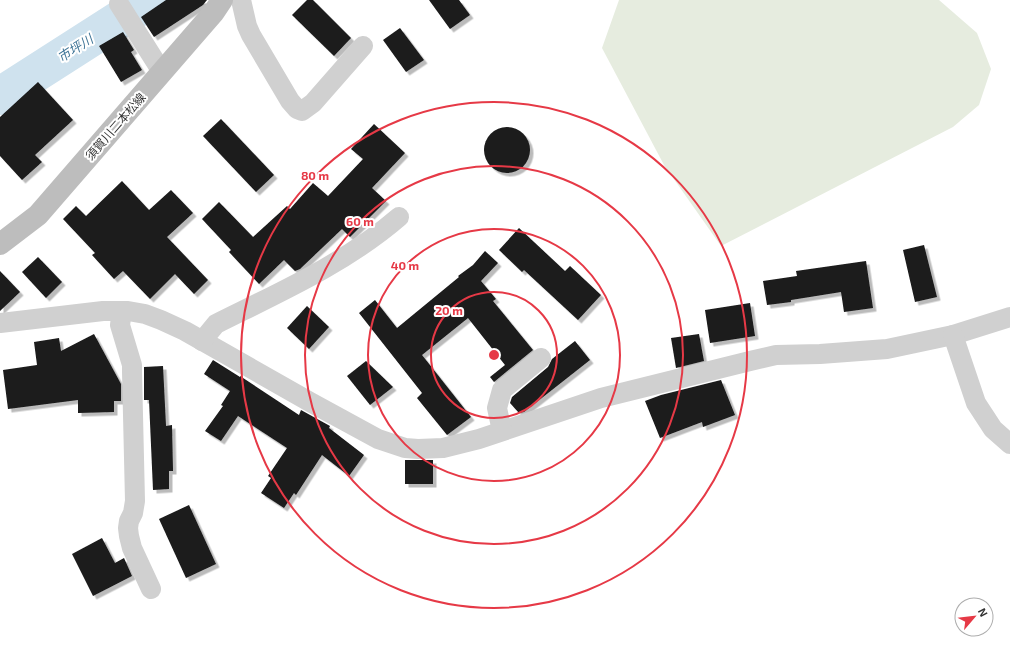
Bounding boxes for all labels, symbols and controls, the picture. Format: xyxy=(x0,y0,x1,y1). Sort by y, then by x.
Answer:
water label: 市坪川 xyxy=(54,30,97,65)
street label: 須賀川二本松線 xyxy=(82,90,148,162)
text: 80 m xyxy=(301,168,329,182)
text: 60 m xyxy=(346,214,374,228)
text: 40 m xyxy=(391,258,419,272)
text: 20 m xyxy=(435,303,463,317)
centre of rings xyxy=(487,348,501,362)
north arrow xyxy=(954,597,994,637)
text: N xyxy=(976,606,991,619)

